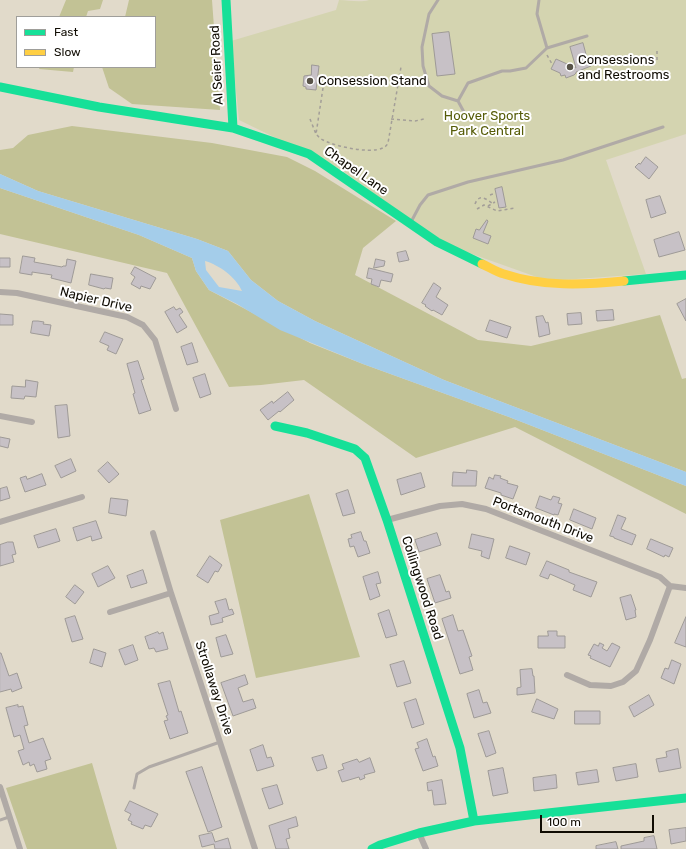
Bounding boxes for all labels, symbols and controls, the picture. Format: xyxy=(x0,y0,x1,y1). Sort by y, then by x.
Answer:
legend xyxy=(16,16,156,68)
text: Fast xyxy=(54,25,78,39)
street label: Al Seier Road xyxy=(207,25,227,105)
text: Slow xyxy=(54,45,81,59)
place label: Consessions and Restrooms xyxy=(578,52,669,83)
marker: Consessions and Restrooms xyxy=(565,62,575,72)
place label: Consession Stand xyxy=(318,73,427,89)
marker: Consession Stand xyxy=(305,76,315,86)
park label: Hoover Sports Park Central xyxy=(444,108,530,139)
street label: Chapel Lane xyxy=(321,143,391,199)
street label: Napier Drive xyxy=(58,284,134,316)
street label: Portsmouth Drive xyxy=(490,494,596,546)
street label: Collingwood Road xyxy=(398,534,446,642)
street label: Strollaway Drive xyxy=(191,639,237,737)
scale bar xyxy=(542,807,656,833)
text: 100 m xyxy=(547,815,581,829)

